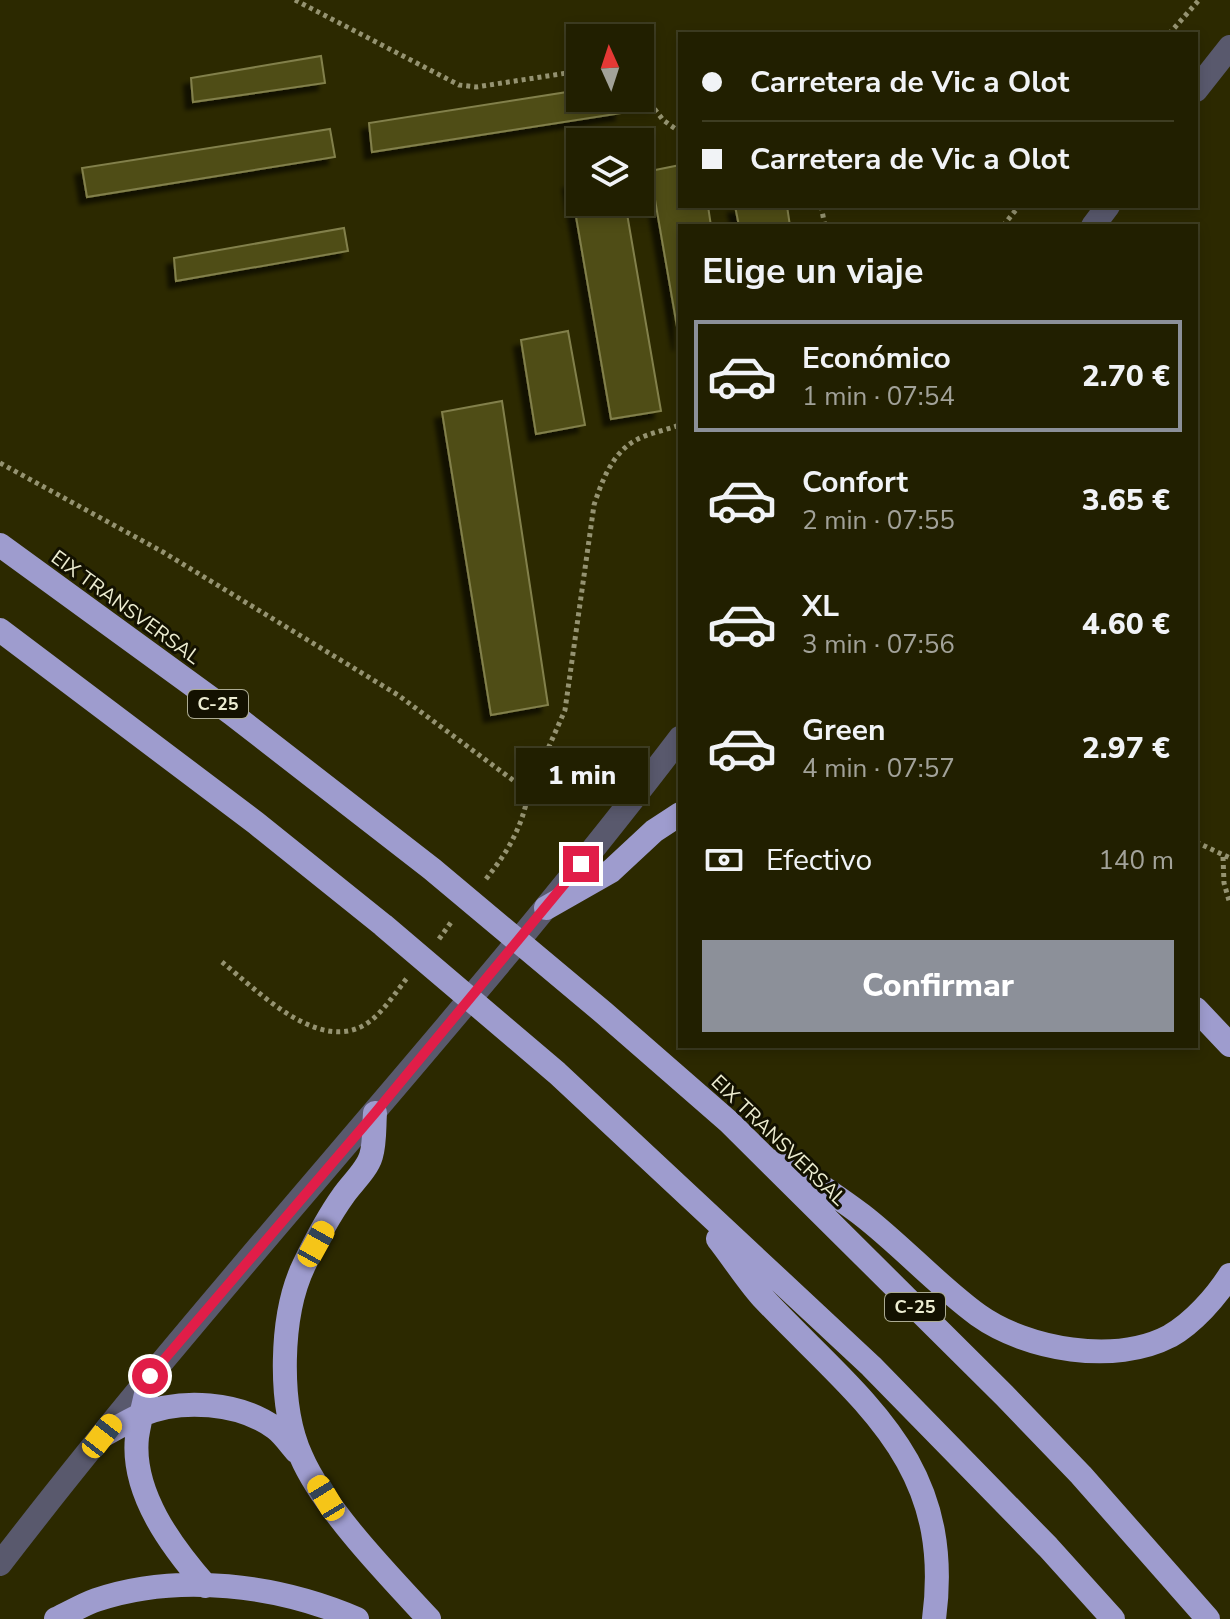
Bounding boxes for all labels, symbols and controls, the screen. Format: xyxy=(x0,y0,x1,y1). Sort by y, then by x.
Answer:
north arrow xyxy=(566,24,654,112)
map controls xyxy=(566,24,654,216)
text: Carretera de Vic a Olot xyxy=(750,62,1069,103)
button: layers xyxy=(566,128,654,216)
text: Carretera de Vic a Olot xyxy=(750,139,1069,180)
text: Elige un viaje xyxy=(702,247,923,296)
text: Económico xyxy=(802,338,951,379)
icon: car xyxy=(706,340,778,412)
text: 2.70 € xyxy=(1082,356,1170,397)
text: 1 min · 07:54 xyxy=(802,379,955,414)
text: Confort xyxy=(802,462,908,503)
icon: car xyxy=(706,464,778,536)
text: 3.65 € xyxy=(1082,480,1170,521)
text: 2 min · 07:55 xyxy=(802,503,955,538)
street label: EIX TRANSVERSAL xyxy=(46,544,206,671)
text: XL xyxy=(802,586,839,627)
icon: car xyxy=(706,588,778,660)
text: 4.60 € xyxy=(1082,604,1170,645)
text: 3 min · 07:56 xyxy=(802,627,955,662)
road number: C-25 xyxy=(188,690,248,718)
text: Green xyxy=(802,710,886,751)
icon: car xyxy=(706,712,778,784)
text: 2.97 € xyxy=(1082,728,1170,769)
callout: 1 min xyxy=(515,748,647,804)
text: 4 min · 07:57 xyxy=(802,751,955,786)
text: 1 min xyxy=(548,758,616,793)
icon: cash xyxy=(702,838,746,882)
text: Efectivo xyxy=(766,840,872,881)
text: 140 m xyxy=(1098,843,1174,878)
route end xyxy=(563,846,599,882)
button: Confirmar xyxy=(702,940,1174,1032)
street label: EIX TRANSVERSAL xyxy=(705,1069,852,1212)
car xyxy=(294,1217,338,1271)
road number: C-25 xyxy=(885,1293,945,1321)
route start xyxy=(132,1358,168,1394)
car xyxy=(78,1410,126,1462)
car xyxy=(303,1471,349,1525)

